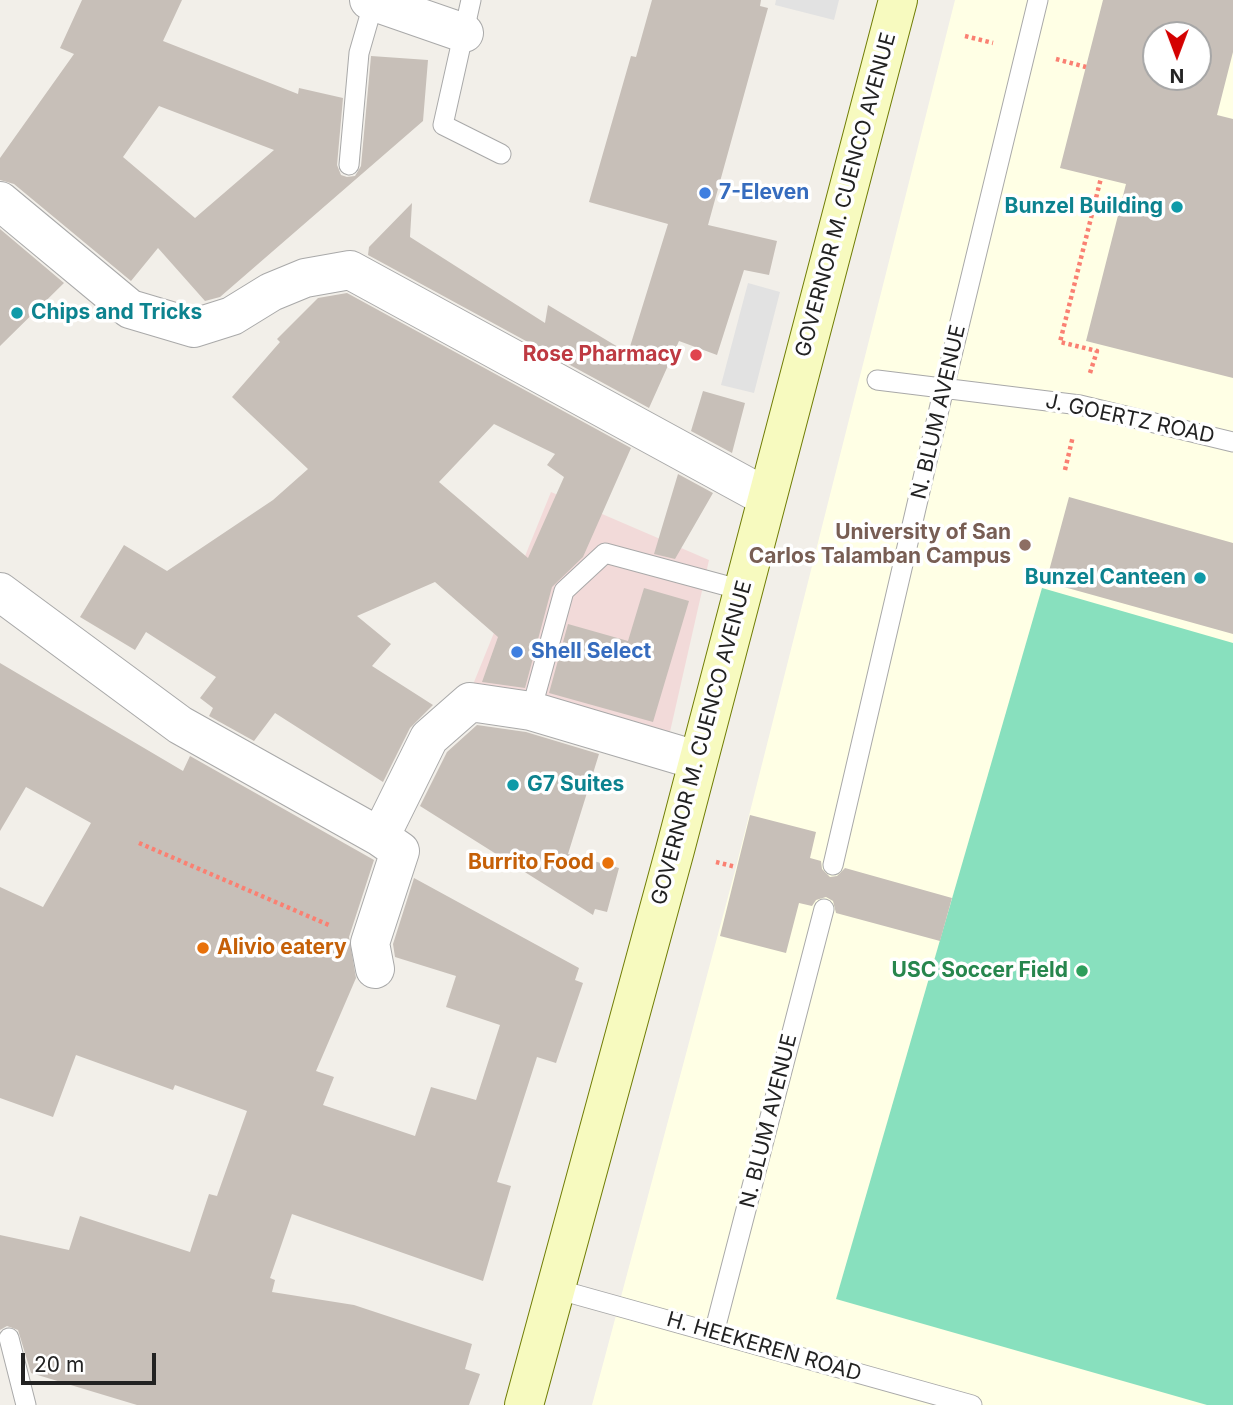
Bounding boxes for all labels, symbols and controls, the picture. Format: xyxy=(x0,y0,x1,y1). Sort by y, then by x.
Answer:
north arrow xyxy=(1142,21,1212,91)
street label: GOVERNOR M. CUENCO AVENUE xyxy=(791,30,901,360)
text: N xyxy=(1170,64,1184,87)
place label: 7-Eleven xyxy=(719,180,809,206)
marker: 7-Eleven xyxy=(697,185,713,201)
place label: Bunzel Building xyxy=(1005,194,1163,220)
marker: Bunzel Building xyxy=(1169,199,1185,215)
place label: Chips and Tricks xyxy=(31,300,202,326)
marker: Chips and Tricks xyxy=(9,305,25,321)
street label: N. BLUM AVENUE xyxy=(907,322,971,502)
place label: Rose Pharmacy xyxy=(523,342,682,368)
marker: Rose Pharmacy xyxy=(688,347,704,363)
street label: J. GOERTZ ROAD xyxy=(1043,389,1217,449)
place label: University of San Carlos Talamban Campus xyxy=(749,520,1011,570)
marker: University of San Carlos Talamban Campus xyxy=(1017,537,1033,553)
place label: Bunzel Canteen xyxy=(1025,565,1186,591)
marker: Bunzel Canteen xyxy=(1192,570,1208,586)
street label: GOVERNOR M. CUENCO AVENUE xyxy=(647,578,757,908)
place label: Shell Select xyxy=(531,639,651,665)
marker: Shell Select xyxy=(509,644,525,660)
place label: G7 Suites xyxy=(527,772,624,798)
marker: G7 Suites xyxy=(505,777,521,793)
place label: Burrito Food xyxy=(468,850,594,876)
marker: Burrito Food xyxy=(600,855,616,871)
place label: Alivio eatery xyxy=(217,935,347,961)
marker: Alivio eatery xyxy=(195,940,211,956)
place label: USC Soccer Field xyxy=(892,958,1068,984)
marker: USC Soccer Field xyxy=(1074,963,1090,979)
street label: N. BLUM AVENUE xyxy=(735,1032,803,1210)
street label: H. HEEKEREN ROAD xyxy=(664,1307,864,1387)
scale bar xyxy=(24,1338,159,1382)
text: 20 m xyxy=(34,1352,84,1377)

